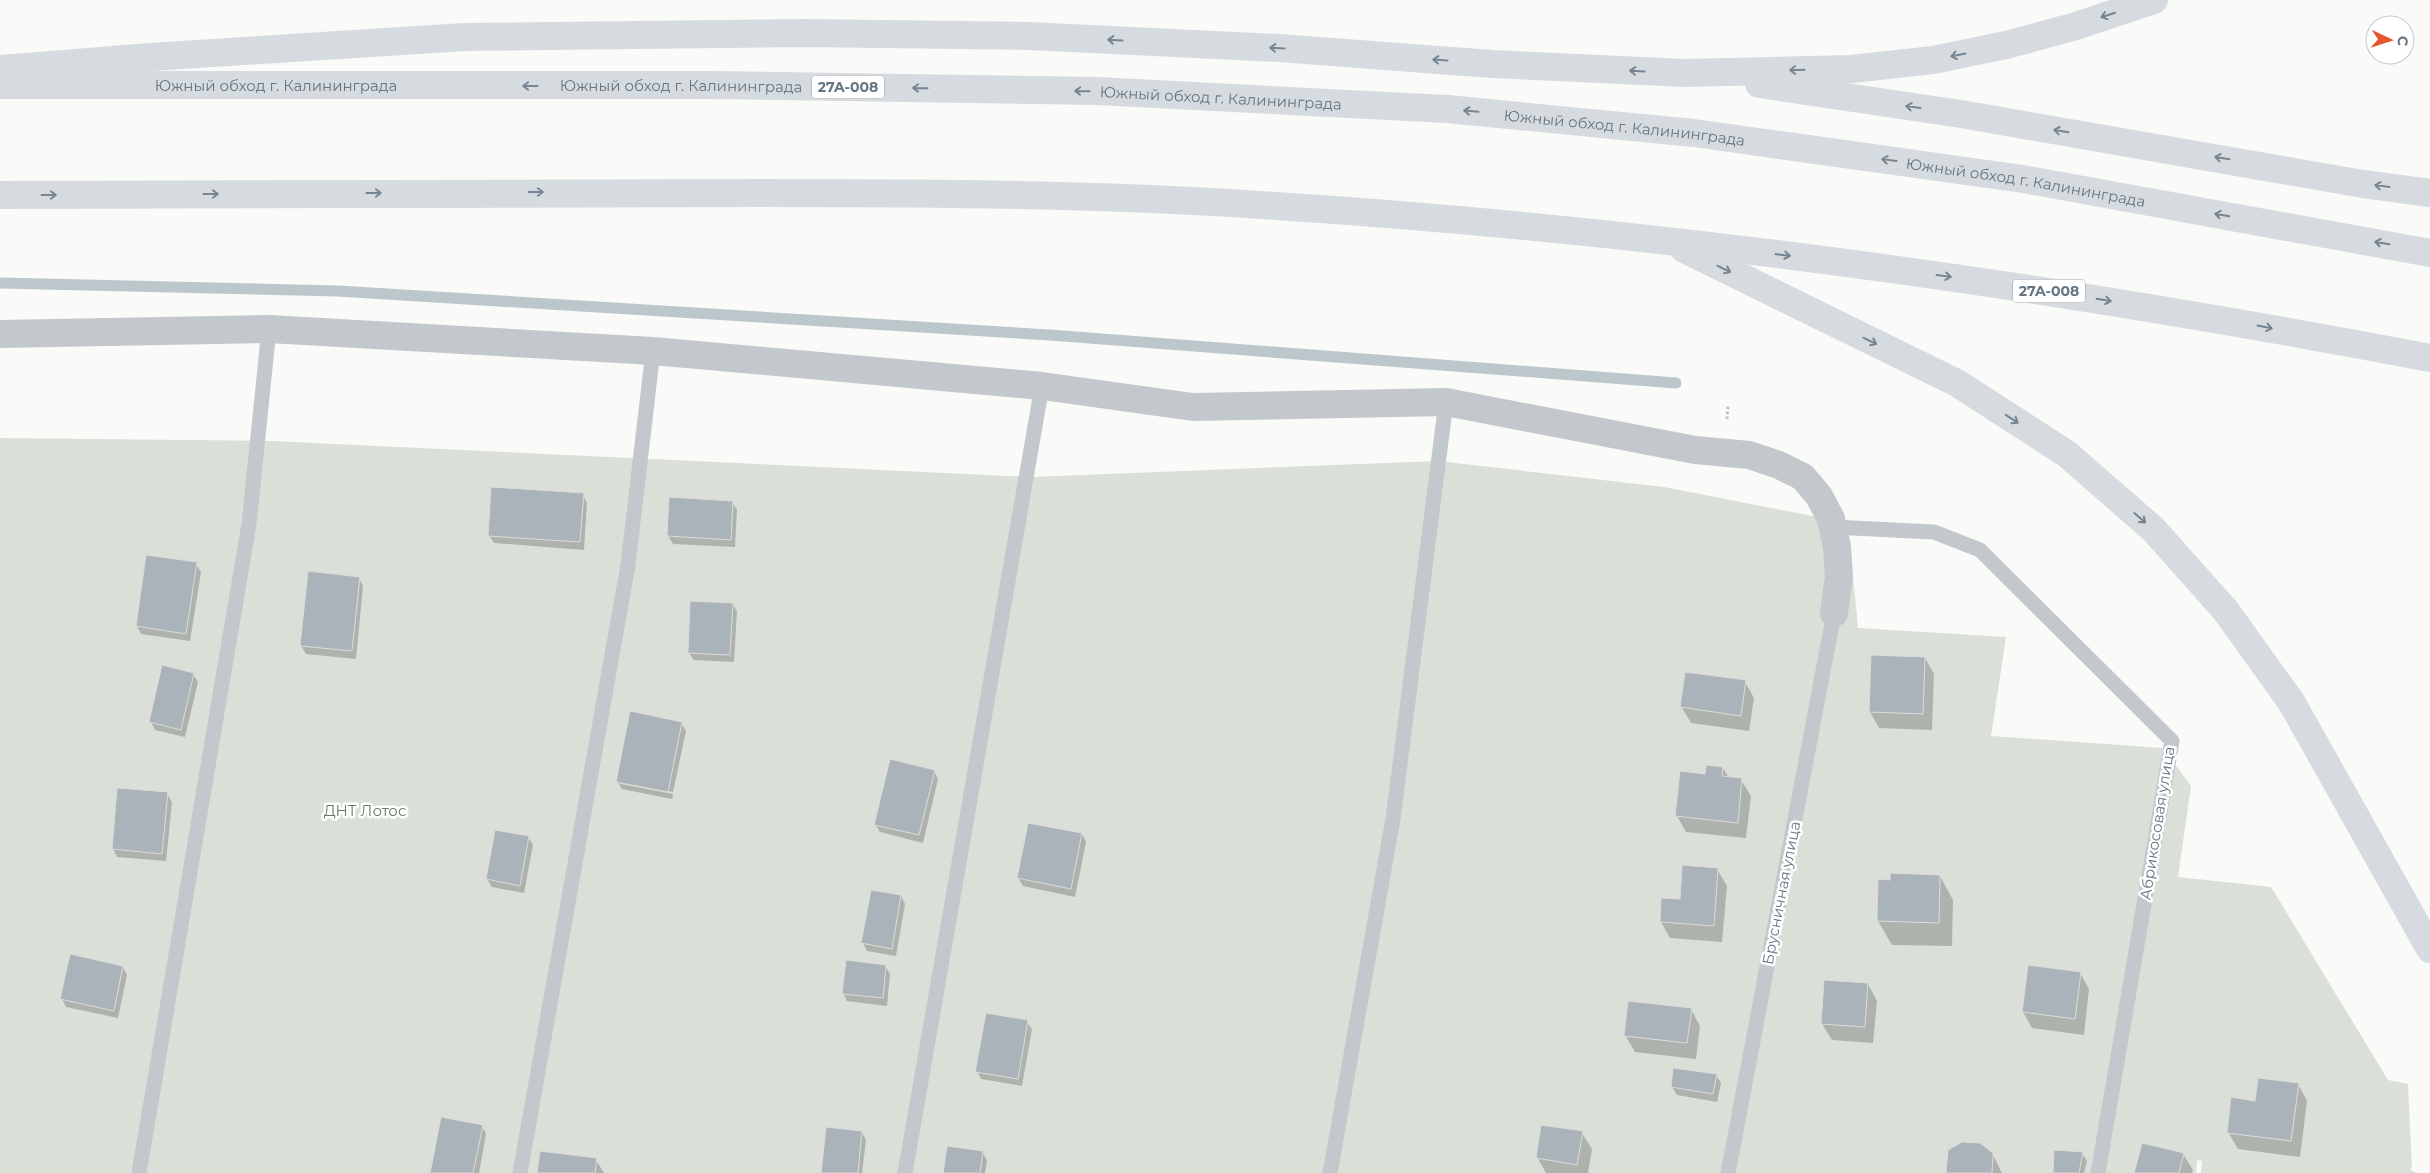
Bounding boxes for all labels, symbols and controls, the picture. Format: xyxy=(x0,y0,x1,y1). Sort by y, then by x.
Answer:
one-way arrow xyxy=(2100,11,2116,21)
north arrow xyxy=(2365,15,2415,65)
one-way arrow xyxy=(1107,35,1123,44)
text: С xyxy=(2394,35,2412,47)
one-way arrow xyxy=(1270,43,1286,52)
one-way arrow xyxy=(1951,50,1967,60)
one-way arrow xyxy=(1432,55,1448,64)
one-way arrow xyxy=(1789,65,1806,75)
one-way arrow xyxy=(1629,66,1645,75)
road number: 27А-008 xyxy=(812,75,884,98)
street label: Южный обход г. Калининграда xyxy=(155,76,397,95)
street label: Южный обход г. Калининграда xyxy=(560,76,802,96)
one-way arrow xyxy=(522,81,538,91)
street label: Южный обход г. Калининграда xyxy=(1099,82,1342,113)
one-way arrow xyxy=(912,84,928,93)
one-way arrow xyxy=(1074,86,1090,96)
one-way arrow xyxy=(1905,102,1921,112)
street label: Южный обход г. Калининграда xyxy=(1503,105,1746,150)
one-way arrow xyxy=(1464,107,1480,116)
one-way arrow xyxy=(2054,125,2070,135)
street label: Южный обход г. Калининграда xyxy=(1905,153,2147,211)
one-way arrow xyxy=(2214,153,2230,163)
one-way arrow xyxy=(1882,155,1898,165)
one-way arrow xyxy=(2374,181,2390,191)
one-way arrow xyxy=(528,187,544,197)
one-way arrow xyxy=(365,188,381,198)
one-way arrow xyxy=(202,189,219,199)
one-way arrow xyxy=(40,190,56,200)
one-way arrow xyxy=(2215,209,2231,219)
one-way arrow xyxy=(2375,238,2391,248)
one-way arrow xyxy=(1774,250,1790,260)
one-way arrow xyxy=(1716,265,1731,274)
one-way arrow xyxy=(1935,271,1951,281)
road number: 27А-008 xyxy=(2013,280,2085,302)
one-way arrow xyxy=(2096,296,2112,306)
one-way arrow xyxy=(2256,322,2272,332)
one-way arrow xyxy=(1862,337,1877,346)
one-way arrow xyxy=(2005,414,2019,424)
one-way arrow xyxy=(2134,512,2147,524)
street label: Абрикосовая улица xyxy=(2135,745,2179,901)
park label: ДНТ Лотос xyxy=(324,801,406,820)
street label: Брусничная улица xyxy=(1758,820,1804,966)

